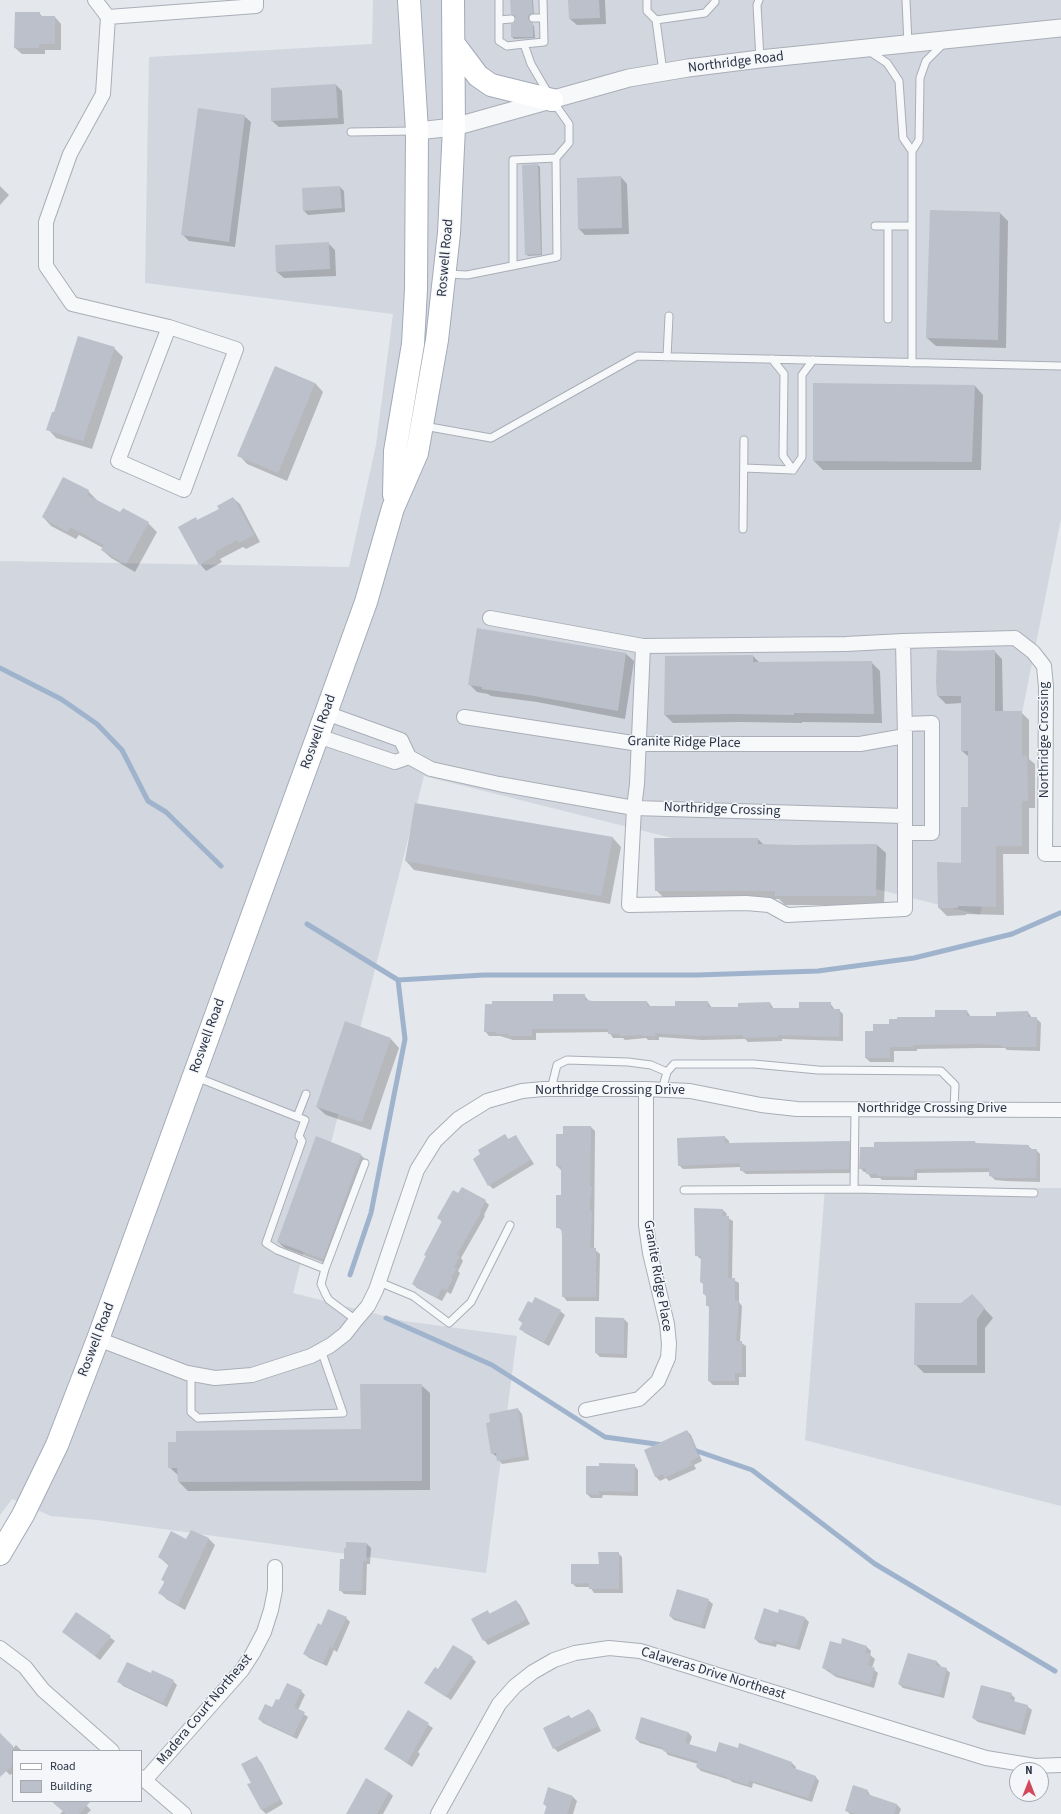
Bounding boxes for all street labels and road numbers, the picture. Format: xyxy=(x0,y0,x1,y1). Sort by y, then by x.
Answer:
street label: Northridge Road xyxy=(687,49,785,77)
street label: Roswell Road xyxy=(434,218,458,298)
street label: Northridge Crossing xyxy=(1037,682,1053,798)
street label: Roswell Road xyxy=(298,692,340,772)
street label: Granite Ridge Place xyxy=(627,734,741,752)
street label: Northridge Crossing xyxy=(663,800,781,820)
street label: Roswell Road xyxy=(187,996,229,1076)
street label: Northridge Crossing Drive xyxy=(535,1083,685,1099)
street label: Northridge Crossing Drive xyxy=(857,1101,1007,1117)
street label: Granite Ridge Place xyxy=(639,1219,675,1333)
street label: Roswell Road xyxy=(75,1300,119,1380)
street label: Calaveras Drive Northeast xyxy=(639,1644,787,1704)
street label: Madera Court Northeast xyxy=(154,1651,256,1769)

